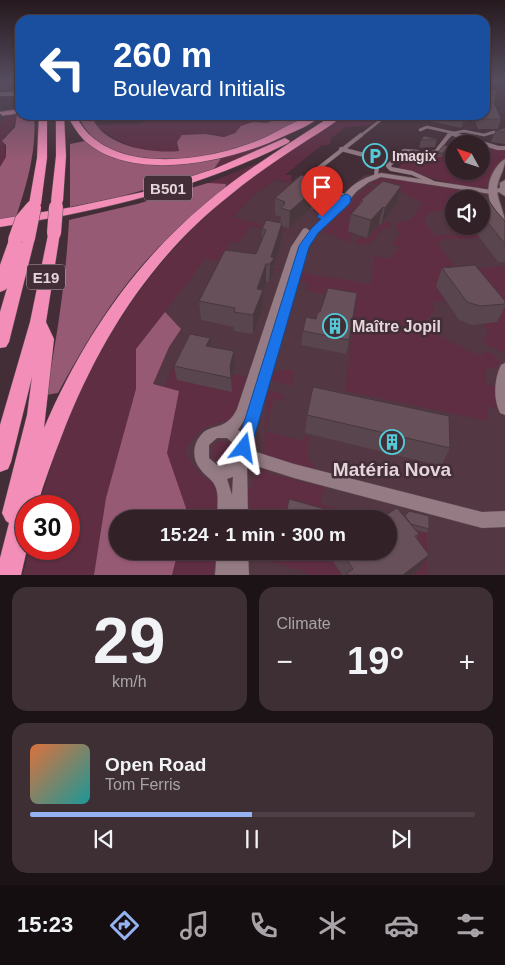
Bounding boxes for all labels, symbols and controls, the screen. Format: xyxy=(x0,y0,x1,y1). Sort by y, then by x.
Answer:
icon: left xyxy=(30,35,95,100)
text: 260 m xyxy=(113,35,212,74)
text: Boulevard Initialis xyxy=(113,76,285,101)
north arrow xyxy=(445,135,490,180)
map controls xyxy=(445,135,490,235)
parking icon: Imagix xyxy=(362,143,388,169)
place label: Imagix xyxy=(392,148,437,164)
pin xyxy=(301,166,343,217)
icon: arrive xyxy=(308,173,336,201)
road number: B501 xyxy=(144,176,192,200)
button: sound xyxy=(445,190,490,235)
road number: E19 xyxy=(27,264,65,290)
building icon: Maître Jopil xyxy=(322,313,348,339)
place label: Maître Jopil xyxy=(352,318,441,335)
position arrow xyxy=(217,421,269,473)
building icon: Matéria Nova xyxy=(379,429,405,455)
place label: Matéria Nova xyxy=(333,459,452,480)
speed limit sign: 30 xyxy=(15,495,80,560)
text: 15:24 · 1 min · 300 m xyxy=(160,524,346,545)
text: 29 xyxy=(93,604,165,677)
text: Climate xyxy=(277,615,331,632)
text: 19° xyxy=(347,640,404,682)
text: − xyxy=(277,646,293,677)
text: + xyxy=(459,646,475,677)
text: km/h xyxy=(112,673,147,690)
text: Open Road xyxy=(105,754,206,775)
text: Tom Ferris xyxy=(105,776,181,793)
icon: previous xyxy=(90,825,118,853)
icon: pause xyxy=(238,825,266,853)
icon: next xyxy=(387,825,415,853)
icon: directions xyxy=(107,908,142,943)
icon: music xyxy=(177,908,212,943)
icon: phone xyxy=(246,908,281,943)
icon: climate xyxy=(315,908,350,943)
icon: car xyxy=(384,908,419,943)
icon: filters xyxy=(453,908,488,943)
text: 15:23 xyxy=(17,912,73,937)

